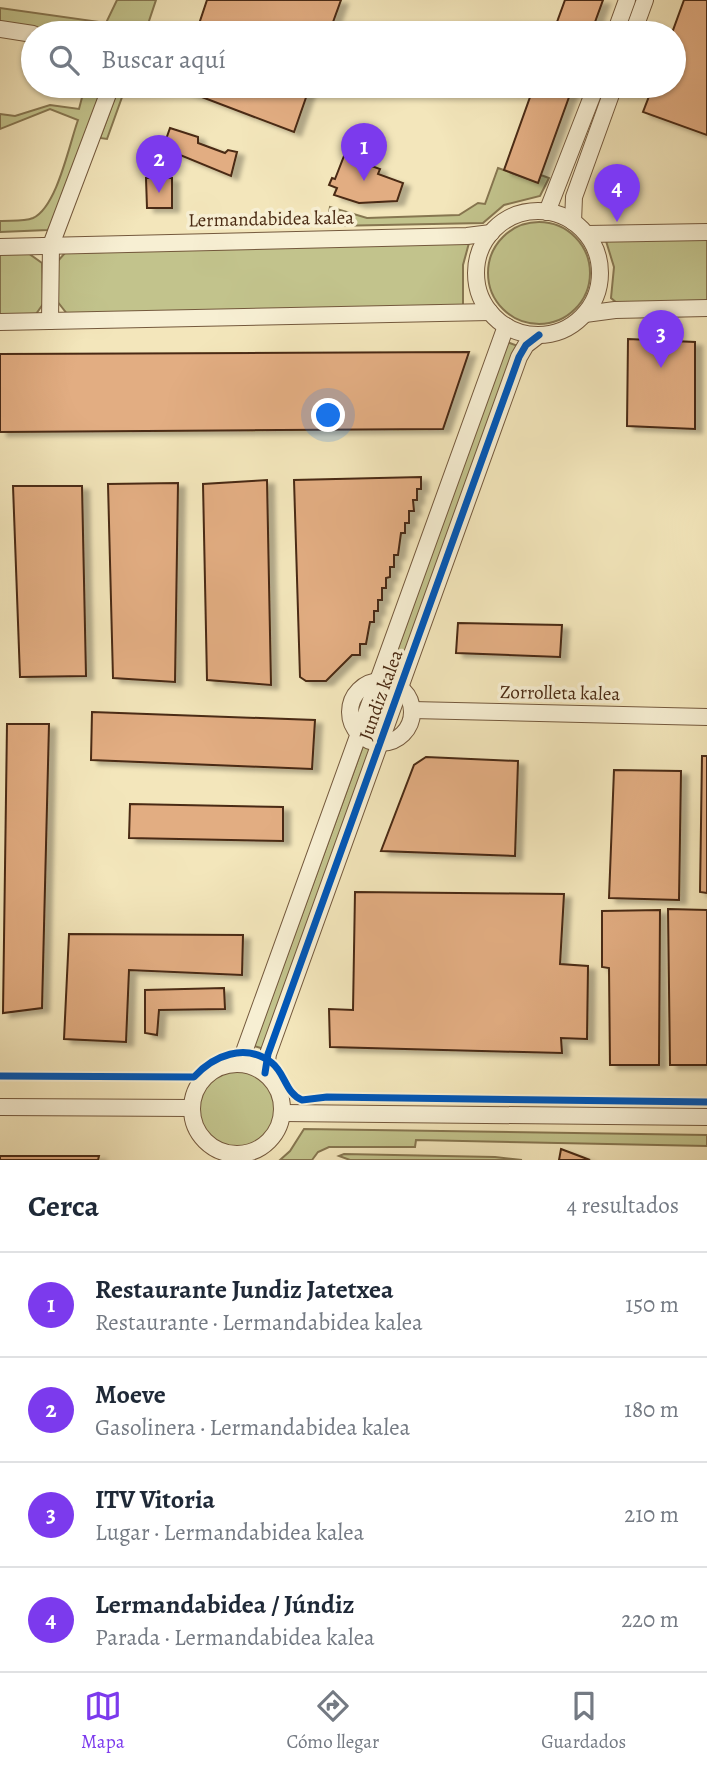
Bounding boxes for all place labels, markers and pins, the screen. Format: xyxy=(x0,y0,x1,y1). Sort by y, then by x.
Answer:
pin: 1 xyxy=(341,123,387,181)
pin: 2 xyxy=(136,135,182,193)
pin: 4 xyxy=(594,164,640,222)
pin: 3 xyxy=(638,310,684,368)

